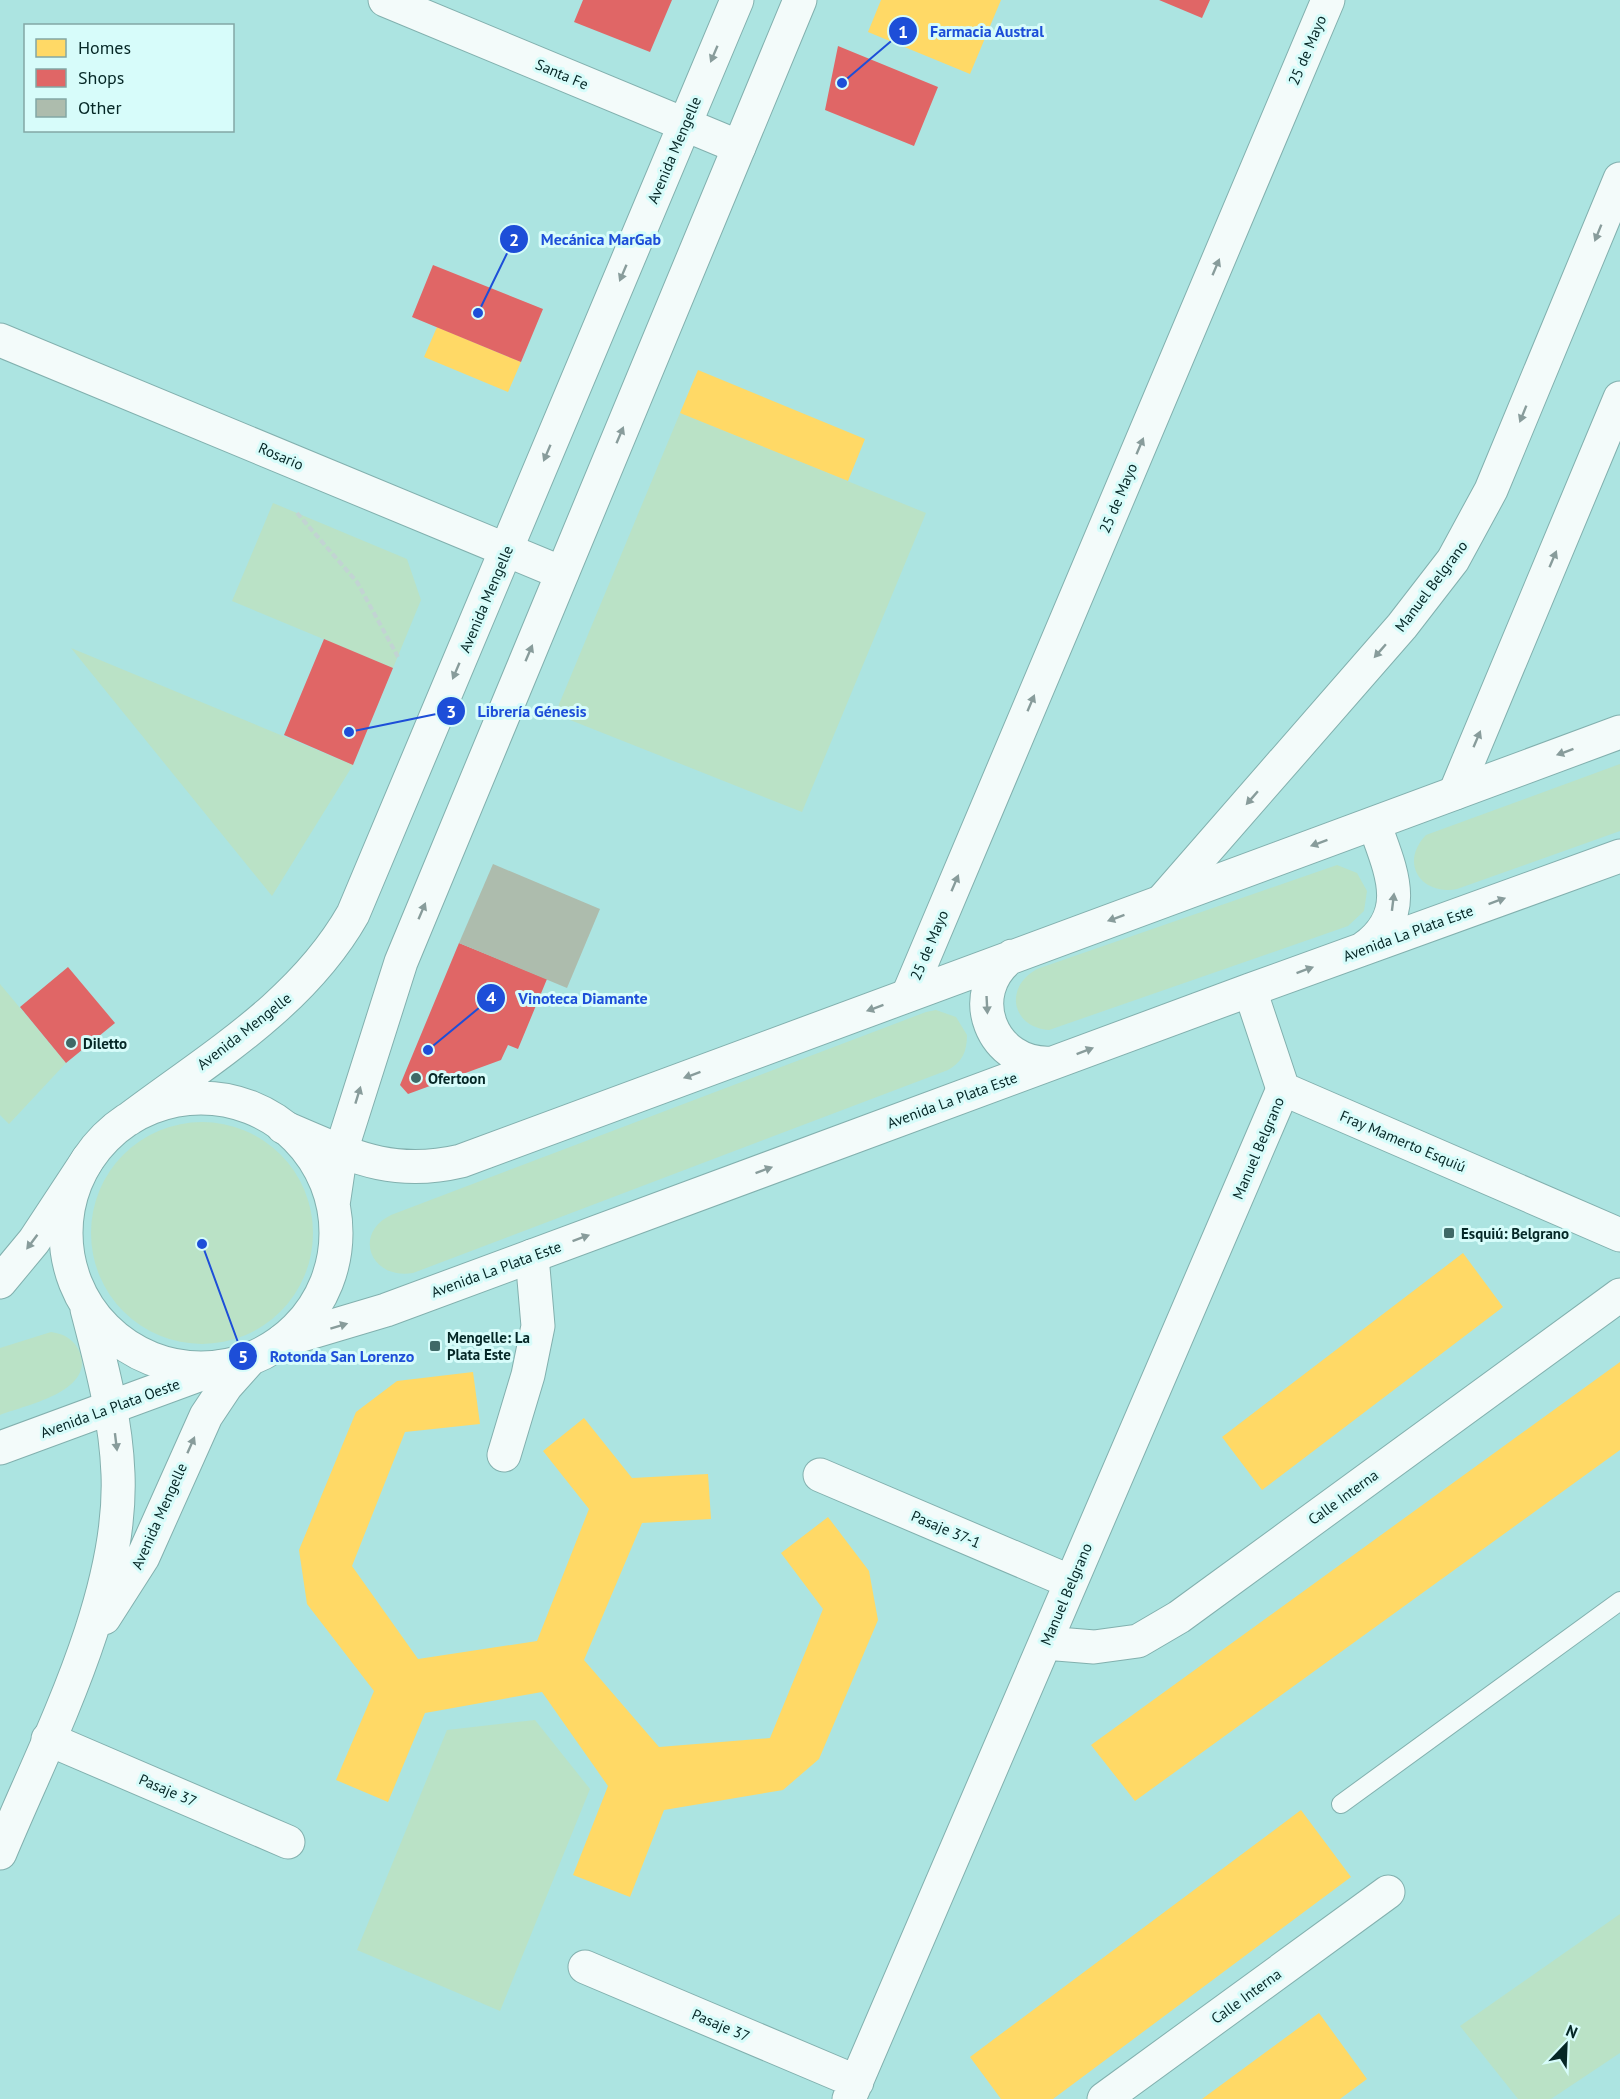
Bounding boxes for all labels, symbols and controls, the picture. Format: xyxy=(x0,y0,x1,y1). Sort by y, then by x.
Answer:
street label: 25 de Mayo xyxy=(1284,12,1330,88)
callout: Farmacia Austral xyxy=(888,14,1057,48)
text: 1 xyxy=(898,20,908,43)
text: Farmacia Austral xyxy=(930,21,1044,41)
legend xyxy=(24,24,234,132)
text: Homes xyxy=(78,36,131,59)
one-way arrow xyxy=(709,45,718,63)
street label: Santa Fe xyxy=(533,54,591,94)
text: Shops xyxy=(78,66,124,89)
street label: Avenida Mengelle xyxy=(643,94,705,206)
text: Other xyxy=(78,96,122,119)
callout: Mecánica MarGab xyxy=(499,222,673,256)
one-way arrow xyxy=(1593,225,1603,243)
text: 2 xyxy=(509,228,519,251)
text: Mecánica MarGab xyxy=(541,229,662,249)
one-way arrow xyxy=(1211,258,1220,275)
one-way arrow xyxy=(618,264,628,282)
one-way arrow xyxy=(1518,405,1528,423)
one-way arrow xyxy=(615,425,625,443)
one-way arrow xyxy=(1135,437,1145,455)
street label: Rosario xyxy=(256,438,306,474)
one-way arrow xyxy=(542,444,552,462)
street label: 25 de Mayo xyxy=(1095,460,1141,536)
street label: Manuel Belgrano xyxy=(1391,537,1471,635)
street label: Avenida Mengelle xyxy=(455,543,517,655)
one-way arrow xyxy=(1548,550,1558,568)
one-way arrow xyxy=(1374,643,1387,658)
one-way arrow xyxy=(524,644,534,662)
one-way arrow xyxy=(451,663,461,681)
callout: Librería Génesis xyxy=(436,694,599,728)
one-way arrow xyxy=(1026,694,1036,712)
text: 3 xyxy=(446,700,456,723)
text: Librería Génesis xyxy=(477,701,587,721)
one-way arrow xyxy=(1473,730,1482,748)
one-way arrow xyxy=(1556,748,1574,757)
one-way arrow xyxy=(1246,790,1259,805)
one-way arrow xyxy=(1310,839,1328,848)
one-way arrow xyxy=(951,874,961,892)
one-way arrow xyxy=(1389,892,1398,911)
one-way arrow xyxy=(1488,895,1506,905)
street label: Avenida La Plata Este xyxy=(1340,901,1476,965)
one-way arrow xyxy=(418,902,427,920)
street label: 25 de Mayo xyxy=(906,907,952,983)
one-way arrow xyxy=(1107,913,1125,923)
one-way arrow xyxy=(1296,964,1314,974)
callout: Vinoteca Diamante xyxy=(476,981,659,1015)
text: 4 xyxy=(486,986,496,1009)
street label: Avenida Mengelle xyxy=(193,988,295,1074)
text: Vinoteca Diamante xyxy=(517,988,648,1008)
one-way arrow xyxy=(983,996,992,1015)
one-way arrow xyxy=(865,1003,883,1013)
place label: Diletto xyxy=(83,1034,127,1053)
marker: Diletto xyxy=(64,1036,78,1050)
one-way arrow xyxy=(1076,1045,1094,1055)
street label: Avenida La Plata Este xyxy=(884,1068,1020,1132)
place label: Ofertoon xyxy=(428,1069,486,1088)
marker: Ofertoon xyxy=(409,1071,423,1085)
one-way arrow xyxy=(683,1071,701,1081)
one-way arrow xyxy=(354,1086,363,1104)
street label: Manuel Belgrano xyxy=(1228,1094,1288,1202)
street label: Fray Mamerto Esquiú xyxy=(1337,1106,1469,1176)
one-way arrow xyxy=(755,1165,773,1174)
place label: Esquiú: Belgrano xyxy=(1461,1224,1569,1243)
marker: Esquiú: Belgrano xyxy=(1442,1226,1456,1240)
one-way arrow xyxy=(573,1232,591,1242)
one-way arrow xyxy=(27,1235,39,1250)
street label: Avenida La Plata Este xyxy=(428,1237,564,1301)
one-way arrow xyxy=(330,1321,348,1330)
place label: Mengelle: La Plata Este xyxy=(447,1328,530,1364)
callout: Rotonda San Lorenzo xyxy=(228,1339,427,1373)
marker: Mengelle: La Plata Este xyxy=(428,1339,442,1353)
text: 5 xyxy=(238,1345,248,1368)
text: Rotonda San Lorenzo xyxy=(270,1346,415,1366)
street label: Avenida La Plata Oeste xyxy=(38,1374,182,1442)
one-way arrow xyxy=(111,1433,120,1452)
one-way arrow xyxy=(187,1436,196,1453)
street label: Avenida Mengelle xyxy=(127,1460,191,1572)
street label: Calle Interna xyxy=(1304,1465,1382,1529)
street label: Pasaje 37-1 xyxy=(908,1506,984,1552)
street label: Manuel Belgrano xyxy=(1036,1540,1096,1648)
street label: Pasaje 37 xyxy=(136,1769,200,1811)
street label: Calle Interna xyxy=(1207,1964,1285,2028)
street label: Pasaje 37 xyxy=(689,2004,753,2046)
north arrow xyxy=(1536,2015,1596,2075)
text: N xyxy=(1563,2020,1581,2042)

